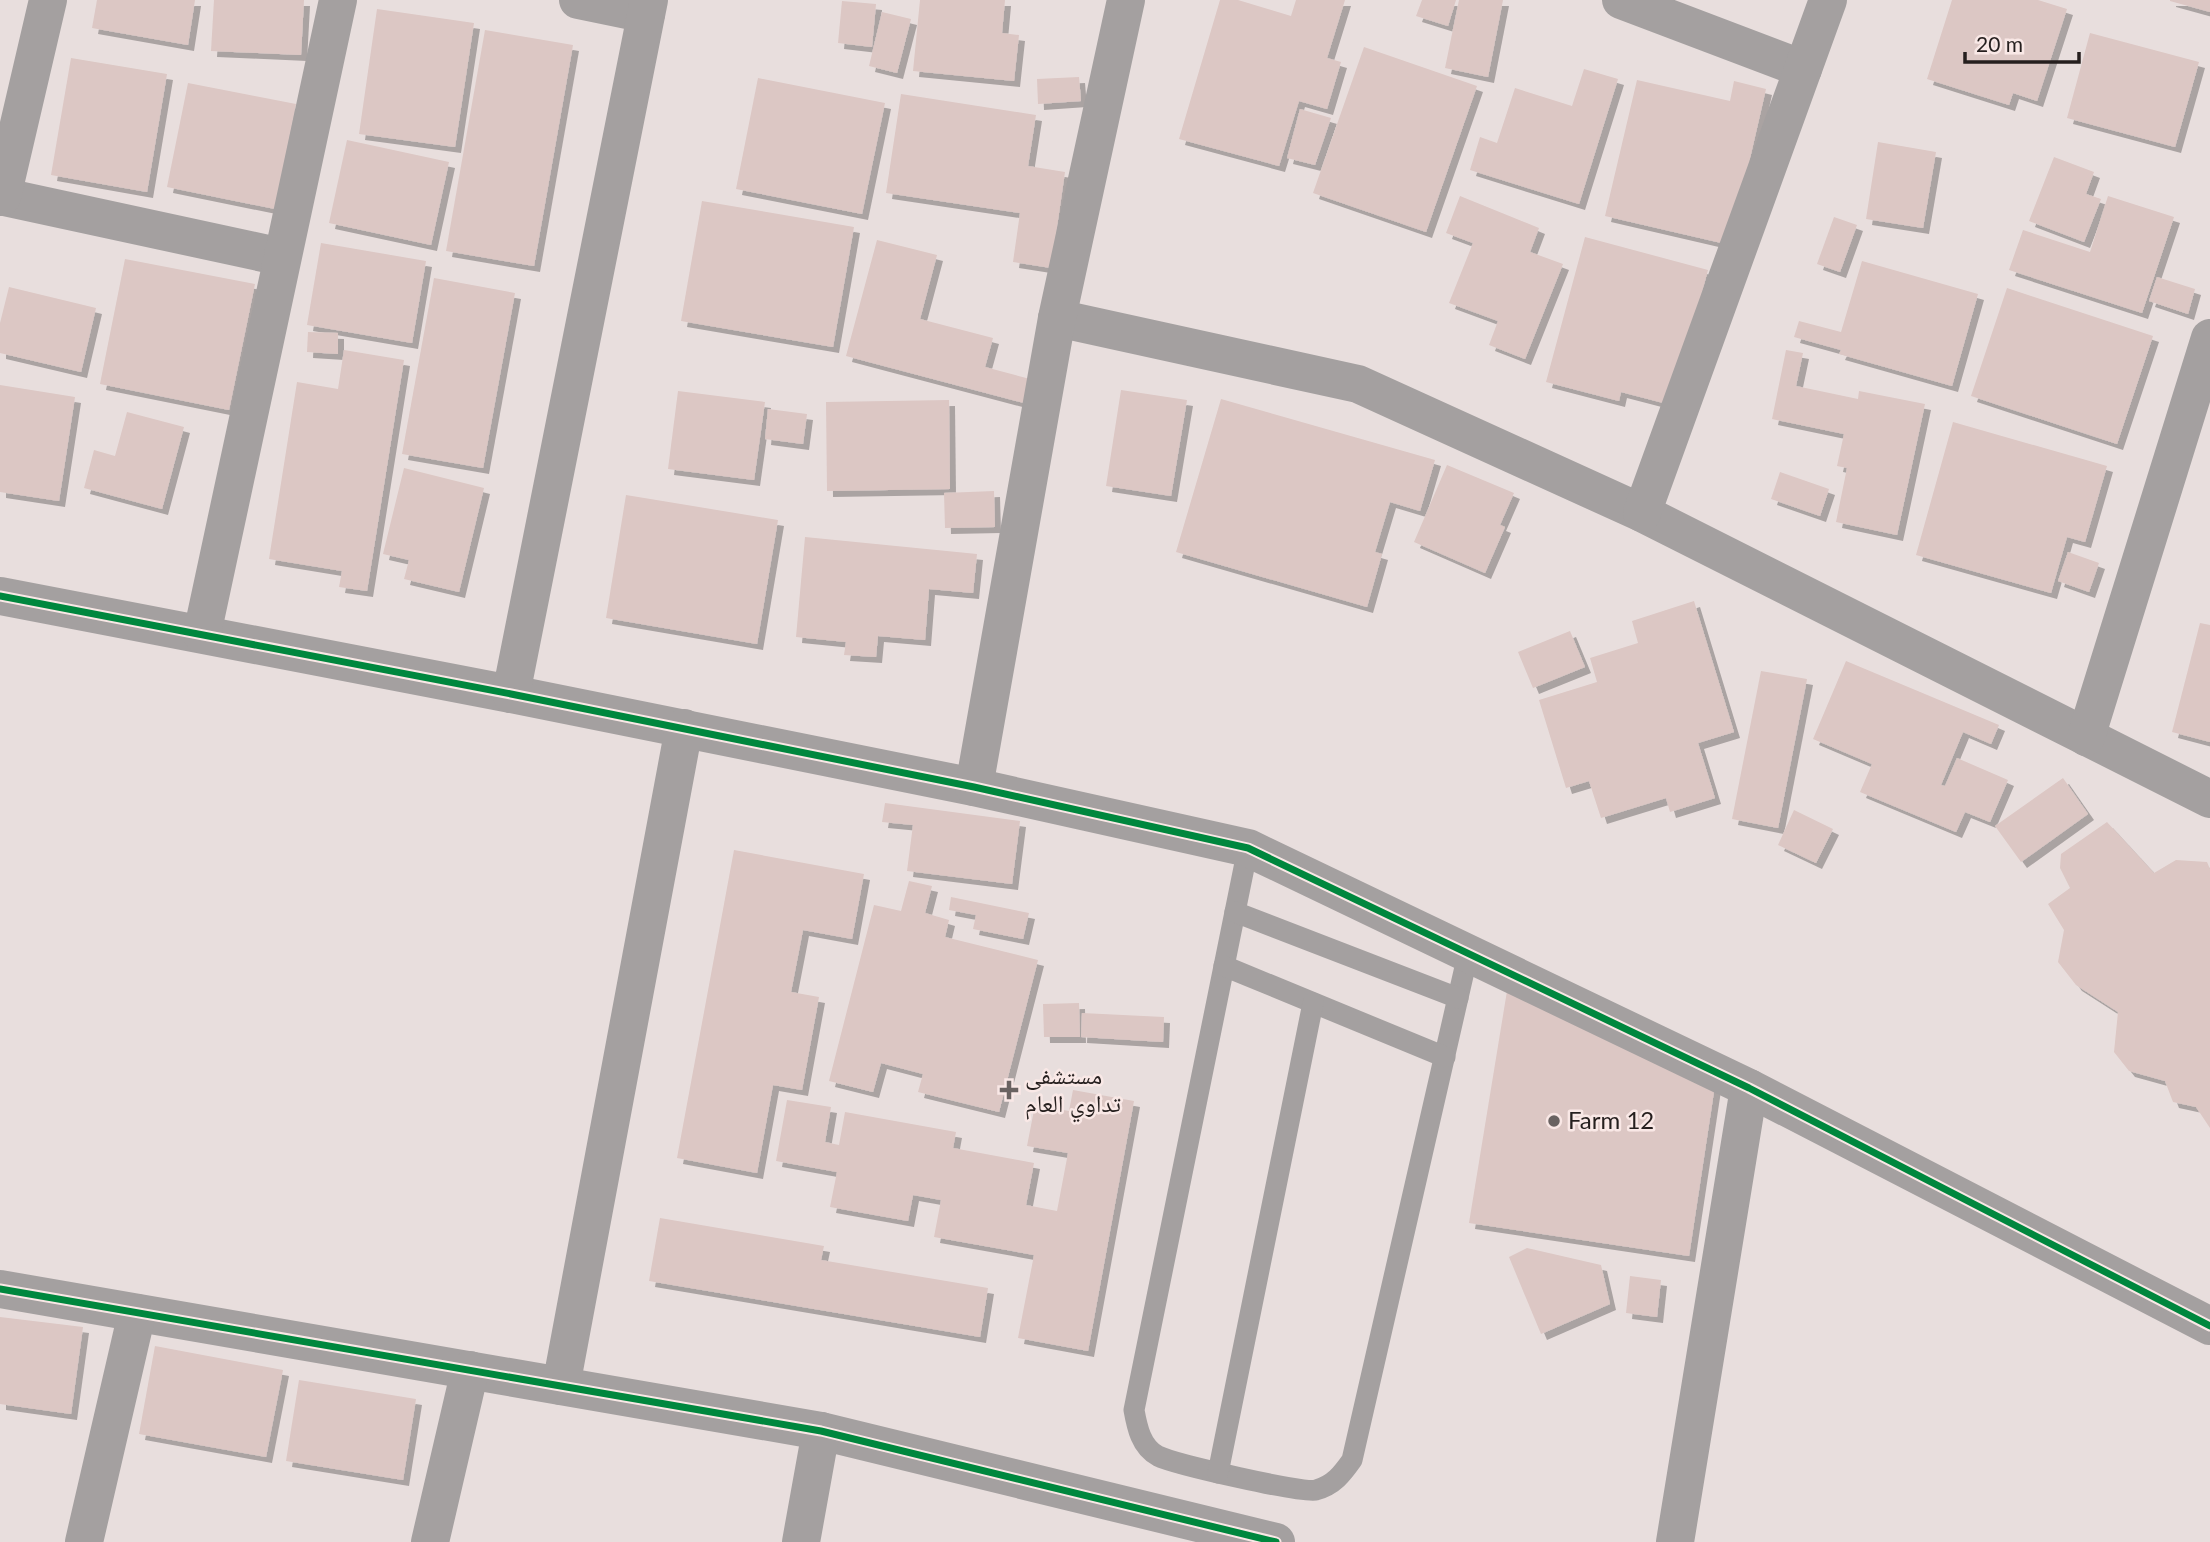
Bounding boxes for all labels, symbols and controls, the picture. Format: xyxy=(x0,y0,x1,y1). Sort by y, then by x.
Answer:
scale bar xyxy=(1965,21,2079,65)
text: 20 m xyxy=(1976,31,2023,56)
place label: مستشفى تداوي العام xyxy=(1025,1060,1121,1123)
marker: مستشفى تداوي العام xyxy=(999,1080,1019,1100)
place label: Farm 12 xyxy=(1568,1105,1654,1134)
marker: Farm 12 xyxy=(1546,1113,1562,1129)

